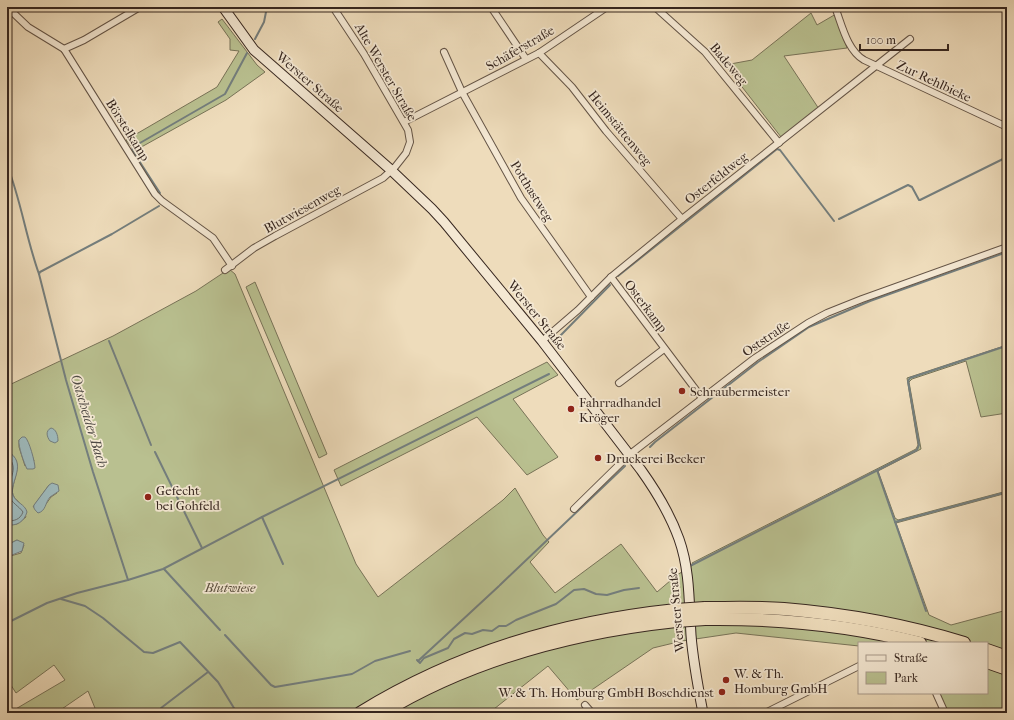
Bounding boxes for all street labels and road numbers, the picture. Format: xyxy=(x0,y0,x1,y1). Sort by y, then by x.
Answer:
street label: Alte Werster Straße xyxy=(351,20,420,124)
street label: Schäferstraße xyxy=(483,22,557,74)
street label: Badeweg xyxy=(707,40,752,89)
street label: Werster Straße xyxy=(272,48,347,116)
street label: Zur Rehlbieke xyxy=(894,57,974,105)
street label: Heimstättenweg xyxy=(585,87,656,169)
street label: Börstelkamp xyxy=(103,96,153,164)
street label: Osterfeldweg xyxy=(682,148,751,207)
street label: Potthastweg xyxy=(507,158,557,225)
street label: Blutwiesenweg xyxy=(261,181,344,236)
street label: Werster Straße xyxy=(504,277,570,353)
street label: Osterkamp xyxy=(621,277,671,335)
street label: Oststraße xyxy=(739,316,793,359)
street label: Werster Straße xyxy=(665,567,687,654)

